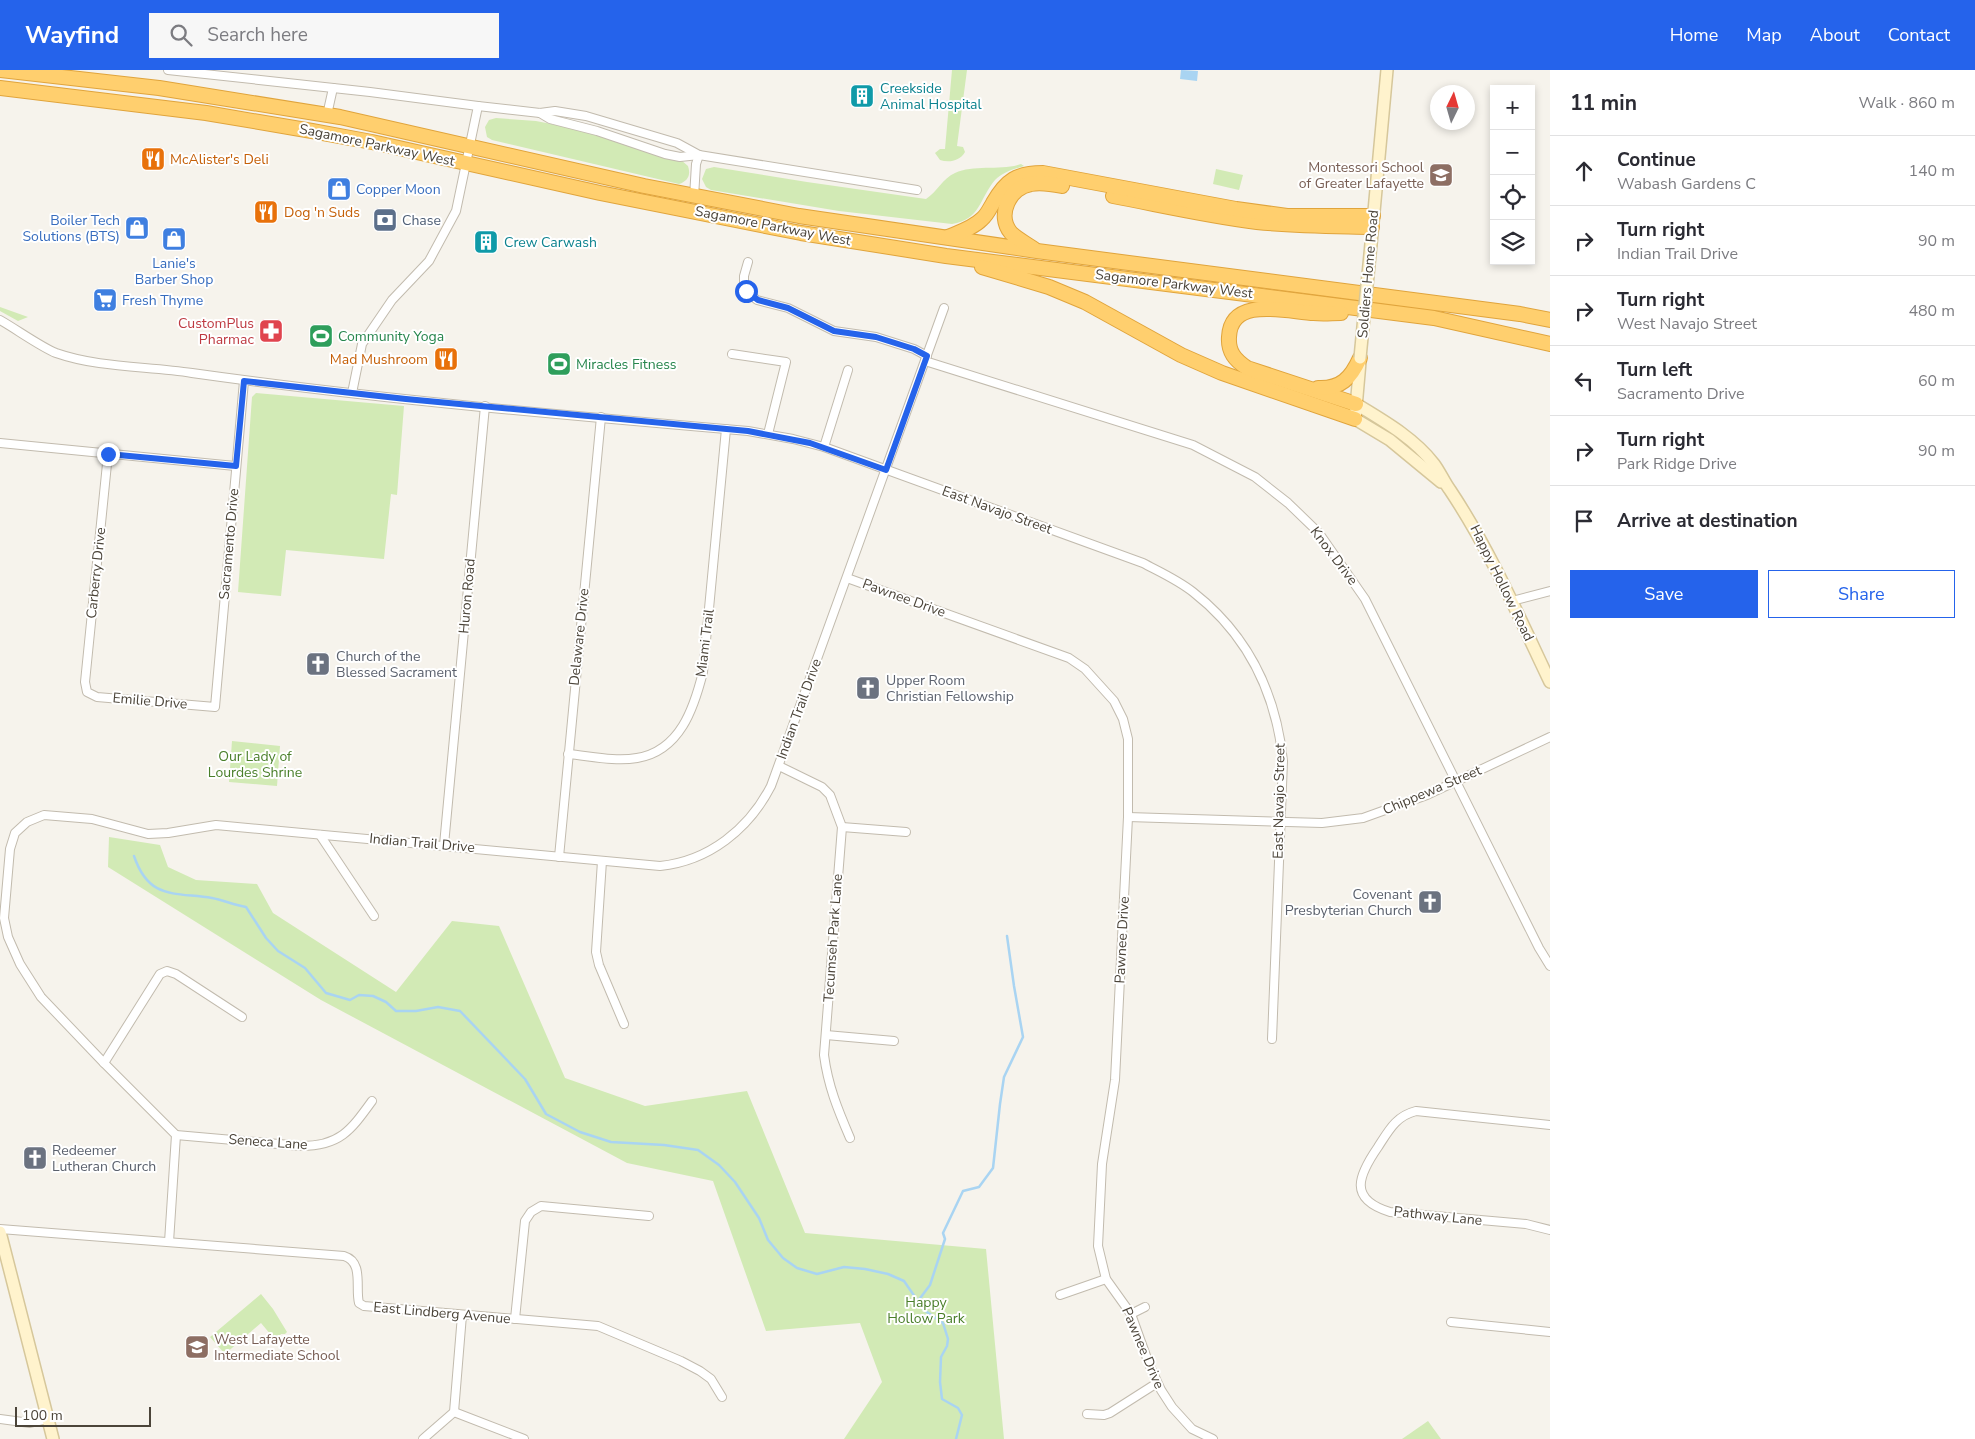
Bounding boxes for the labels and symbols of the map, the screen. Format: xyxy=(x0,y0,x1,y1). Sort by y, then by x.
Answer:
place label: Creekside Animal Hospital xyxy=(880,79,982,114)
building icon: Creekside Animal Hospital xyxy=(849,83,875,109)
north arrow xyxy=(1430,85,1475,130)
street label: Sagamore Parkway West xyxy=(298,119,457,171)
restaurant icon: McAlister's Deli xyxy=(140,146,166,172)
place label: McAlister's Deli xyxy=(170,150,269,169)
place label: Montessori School of Greater Lafayette xyxy=(1299,158,1425,193)
school or university icon: Montessori School of Greater Lafayette xyxy=(1428,162,1454,188)
shop icon: Copper Moon xyxy=(326,176,352,202)
place label: Copper Moon xyxy=(356,180,441,199)
restaurant icon: Dog 'n Suds xyxy=(253,199,279,225)
street label: Sagamore Parkway West xyxy=(693,202,853,250)
place label: Dog 'n Suds xyxy=(284,203,360,222)
bank icon: Chase xyxy=(372,207,398,233)
street label: Soldiers Home Road xyxy=(1353,209,1383,339)
place label: Boiler Tech Solutions (BTS) xyxy=(22,211,120,246)
place label: Chase xyxy=(402,211,441,230)
shop icon: Boiler Tech Solutions (BTS) xyxy=(124,215,150,241)
shop icon: Lanie's Barber Shop xyxy=(161,226,187,252)
building icon: Crew Carwash xyxy=(473,229,499,255)
place label: Crew Carwash xyxy=(504,233,597,252)
place label: Lanie's Barber Shop xyxy=(135,254,213,289)
street label: Sagamore Parkway West xyxy=(1094,265,1254,303)
route start xyxy=(735,280,758,303)
supermarket icon: Fresh Thyme xyxy=(92,287,118,313)
place label: Fresh Thyme xyxy=(122,291,203,310)
place label: CustomPlus Pharmac xyxy=(178,314,255,349)
pharmacy icon: CustomPlus Pharmac xyxy=(258,318,284,344)
sports icon: Community Yoga xyxy=(308,323,334,349)
place label: Community Yoga xyxy=(338,327,444,346)
restaurant icon: Mad Mushroom xyxy=(433,346,459,372)
place label: Mad Mushroom xyxy=(330,350,428,369)
sports icon: Miracles Fitness xyxy=(546,351,572,377)
place label: Miracles Fitness xyxy=(576,355,677,374)
route end xyxy=(97,443,120,466)
street label: East Navajo Street xyxy=(939,481,1055,539)
street label: Sacramento Drive xyxy=(215,488,243,600)
street label: Happy Hollow Road xyxy=(1466,522,1538,644)
street label: Knox Drive xyxy=(1306,523,1362,589)
street label: Carberry Drive xyxy=(82,526,110,620)
street label: Huron Road xyxy=(454,558,480,634)
street label: Pawnee Drive xyxy=(860,574,948,622)
street label: Delaware Drive xyxy=(564,587,594,687)
street label: Miami Trail xyxy=(691,607,719,678)
place label: Church of the Blessed Sacrament xyxy=(336,647,457,682)
church icon: Church of the Blessed Sacrament xyxy=(305,651,331,677)
street label: Indian Trail Drive xyxy=(772,656,826,762)
place label: Upper Room Christian Fellowship xyxy=(886,671,1014,706)
church icon: Upper Room Christian Fellowship xyxy=(855,675,881,701)
street label: Emilie Drive xyxy=(112,688,188,714)
street label: East Navajo Street xyxy=(1268,743,1290,859)
park label: Our Lady of Lourdes Shrine xyxy=(208,747,302,782)
street label: Chippewa Street xyxy=(1380,761,1484,819)
street label: Indian Trail Drive xyxy=(368,829,476,857)
street label: Tecumseh Park Lane xyxy=(819,873,847,1003)
place label: Covenant Presbyterian Church xyxy=(1285,885,1412,920)
church icon: Covenant Presbyterian Church xyxy=(1417,889,1443,915)
street label: Pawnee Drive xyxy=(1110,896,1134,984)
street label: Seneca Lane xyxy=(228,1130,308,1154)
place label: Redeemer Lutheran Church xyxy=(52,1141,156,1176)
church icon: Redeemer Lutheran Church xyxy=(22,1145,48,1171)
street label: Pathway Lane xyxy=(1393,1202,1483,1230)
park label: Happy Hollow Park xyxy=(887,1293,966,1328)
street label: East Lindberg Avenue xyxy=(373,1298,511,1328)
street label: Pawnee Drive xyxy=(1117,1304,1169,1392)
place label: West Lafayette Intermediate School xyxy=(214,1330,341,1365)
school or university icon: West Lafayette Intermediate School xyxy=(184,1334,210,1360)
scale bar xyxy=(15,1404,151,1427)

